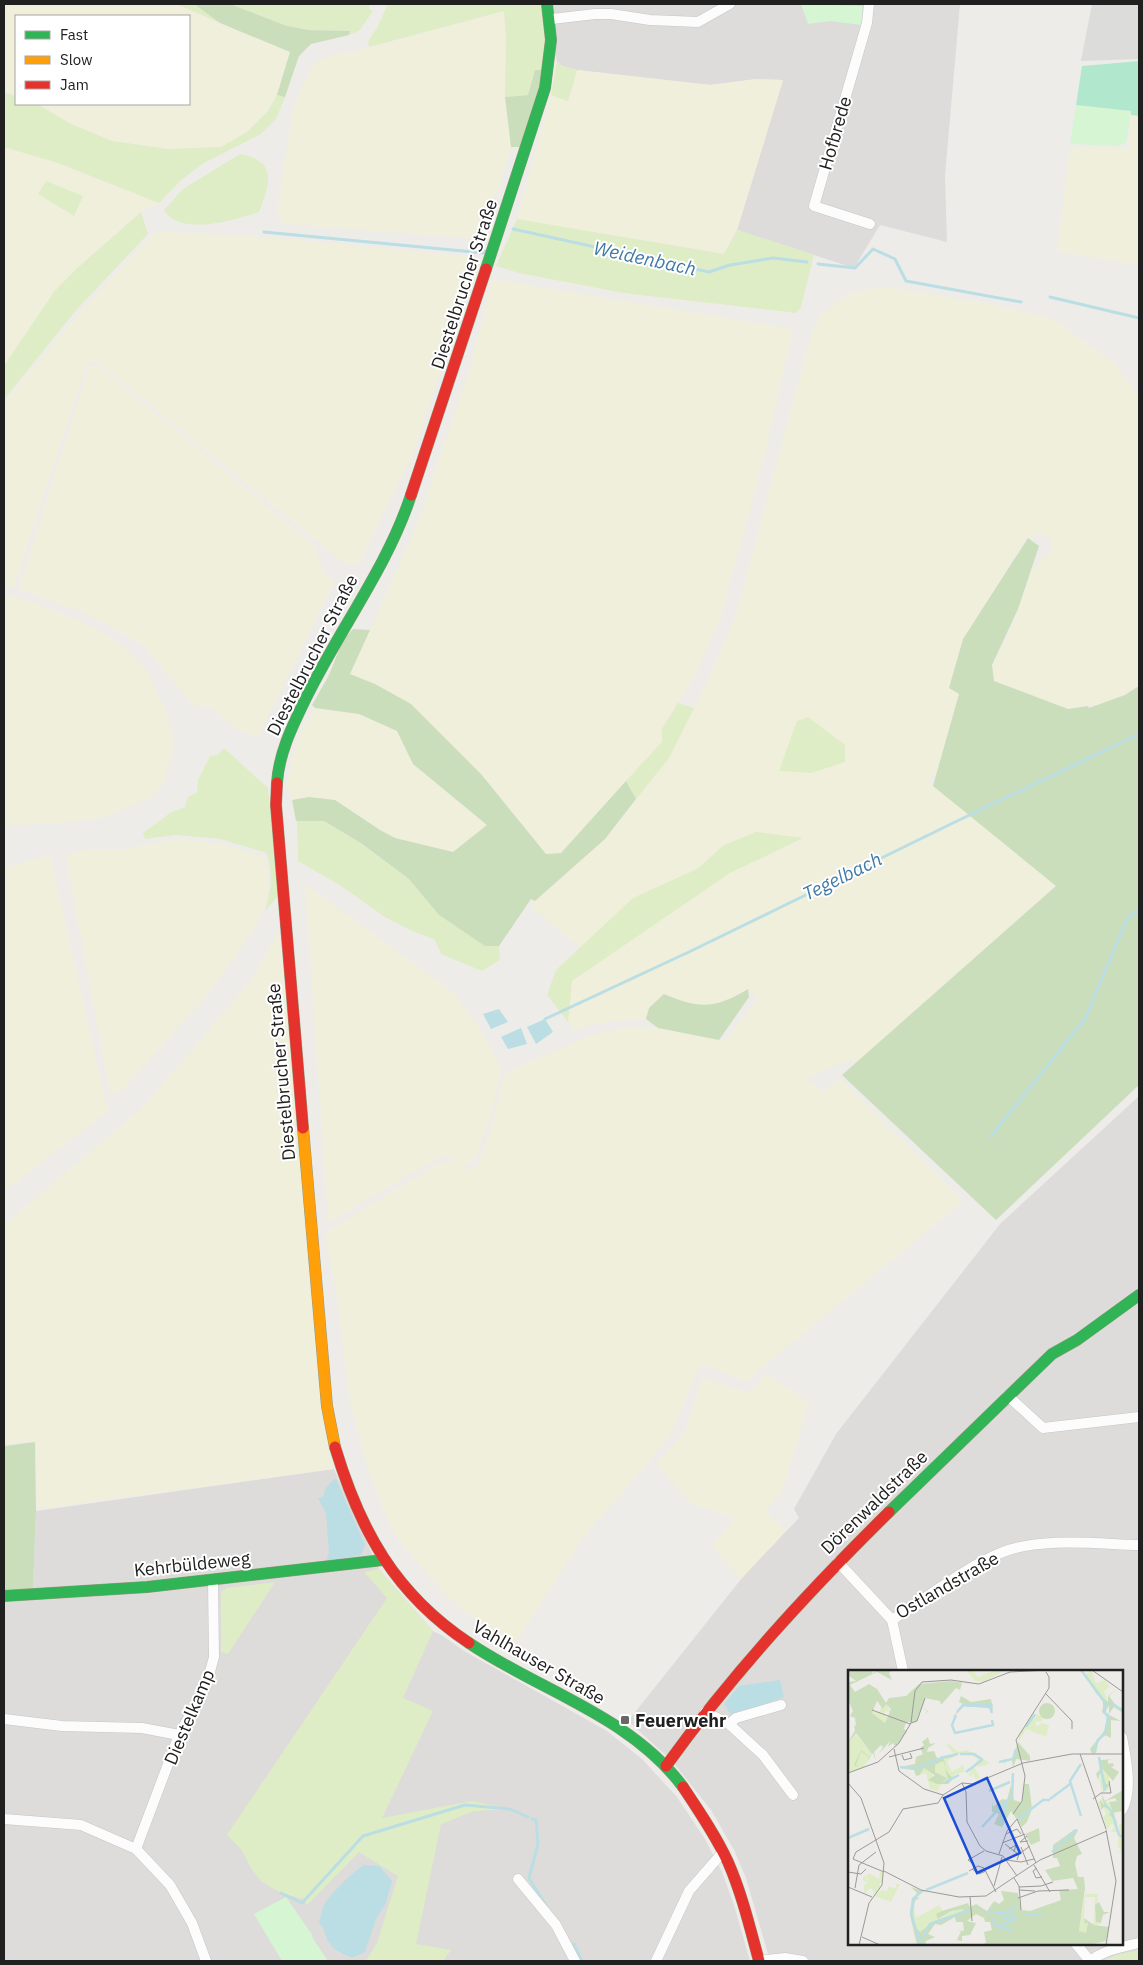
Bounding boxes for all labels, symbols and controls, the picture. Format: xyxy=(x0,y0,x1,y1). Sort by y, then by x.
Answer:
legend xyxy=(15,15,190,105)
text: Fast xyxy=(60,25,88,44)
text: Slow xyxy=(60,50,93,69)
text: Jam xyxy=(60,75,89,94)
street label: Hofbrede xyxy=(814,93,857,173)
street label: Diestelbrucher Straße xyxy=(426,196,502,372)
water label: Weidenbach xyxy=(591,235,699,281)
street label: Diestelbrucher Straße xyxy=(261,570,363,739)
water label: Tegelbach xyxy=(798,846,886,906)
street label: Diestelbrucher Straße xyxy=(262,982,300,1162)
street label: Dörenwaldstraße xyxy=(816,1445,932,1559)
street label: Kehrbüldeweg xyxy=(133,1546,252,1582)
street label: Ostlandstraße xyxy=(891,1546,1003,1624)
street label: Vahlhauser Straße xyxy=(469,1615,609,1709)
street label: Diestelkamp xyxy=(159,1666,219,1768)
inset map xyxy=(848,1670,1123,1945)
place label: Feuerwehr xyxy=(635,1709,726,1732)
marker: Feuerwehr xyxy=(619,1714,631,1726)

